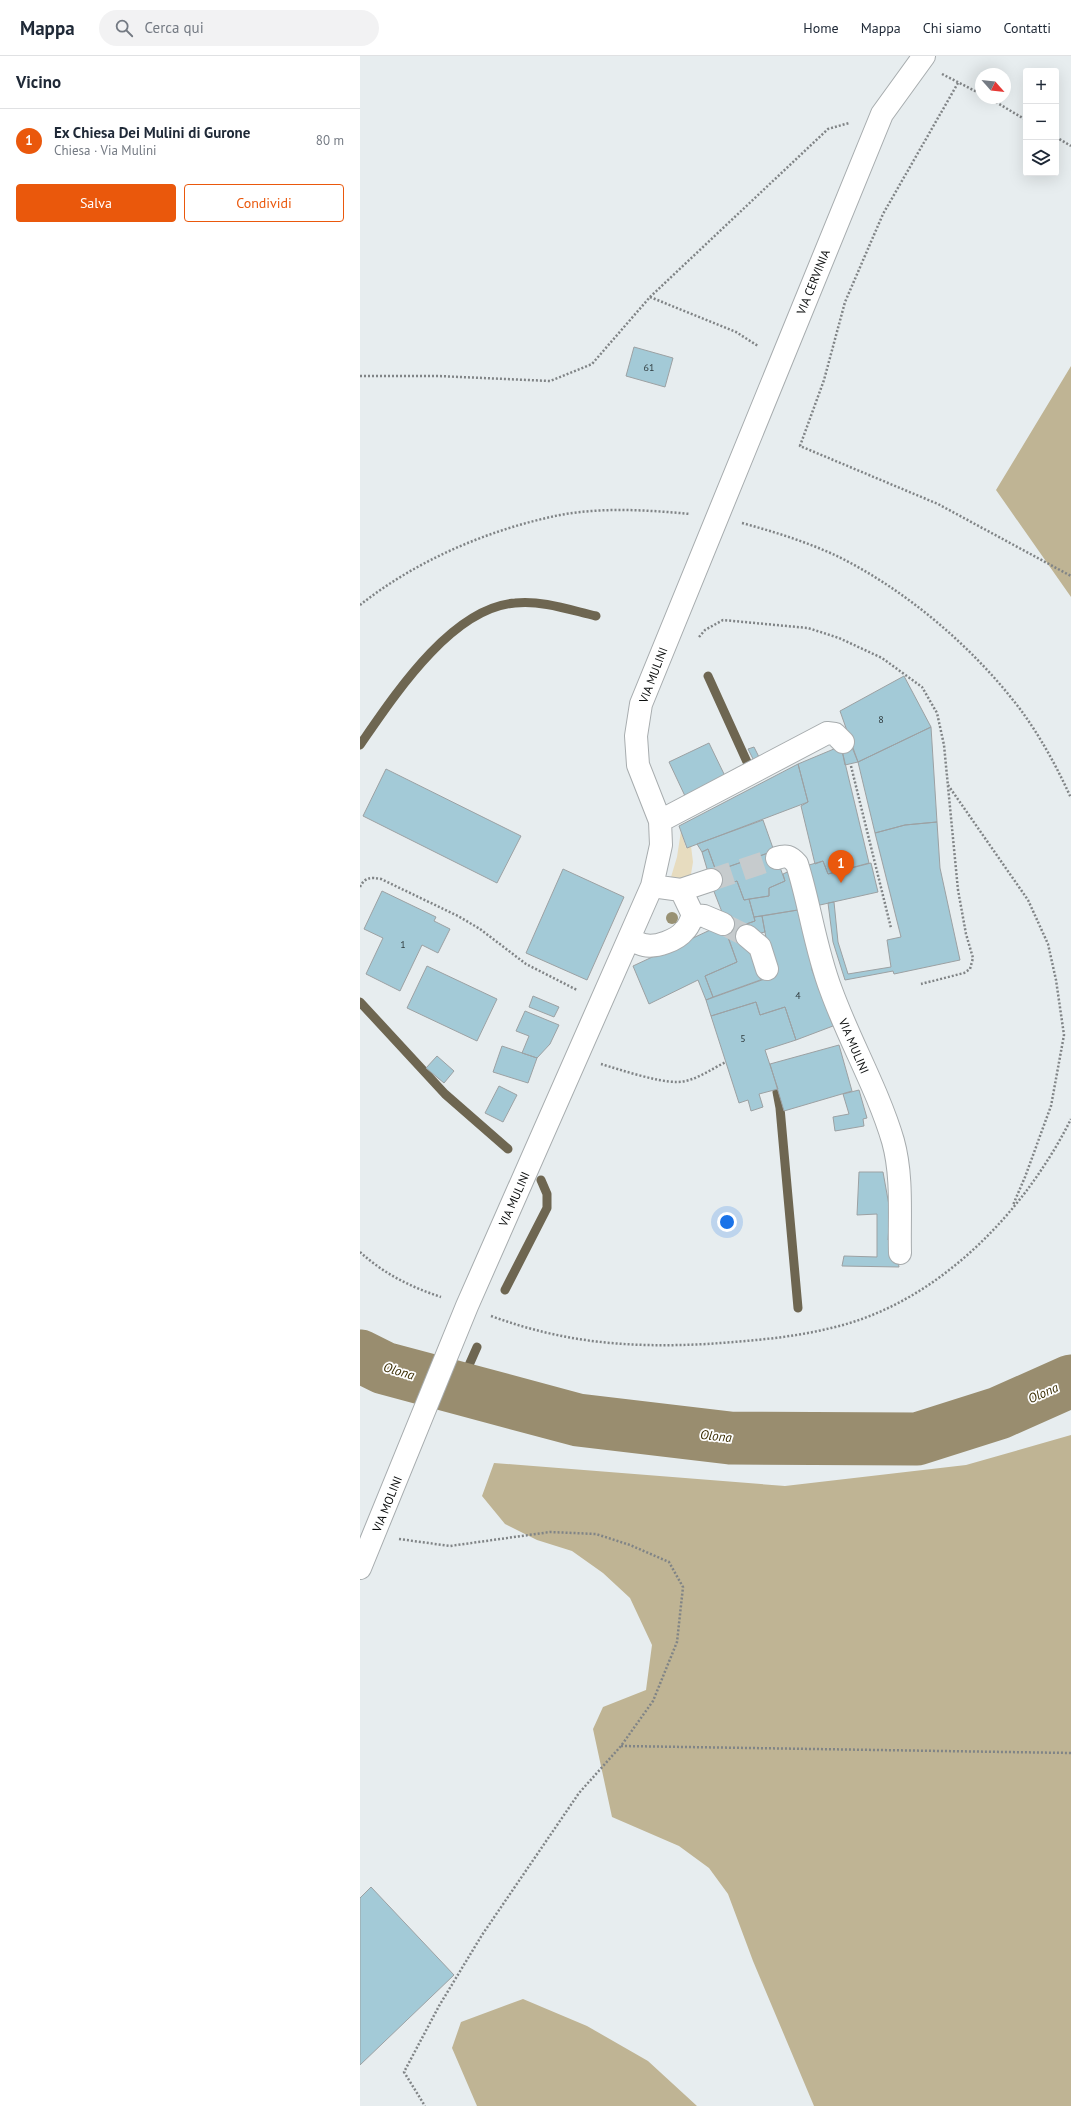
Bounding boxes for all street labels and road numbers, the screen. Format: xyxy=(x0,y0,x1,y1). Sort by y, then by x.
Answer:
street label: VIA CERVINIA xyxy=(793,247,833,318)
street label: VIA MULINI xyxy=(635,645,671,706)
street label: VIA MULINI xyxy=(835,1015,872,1076)
street label: VIA MULINI xyxy=(495,1169,533,1230)
street label: VIA MOLINI xyxy=(369,1474,405,1535)

